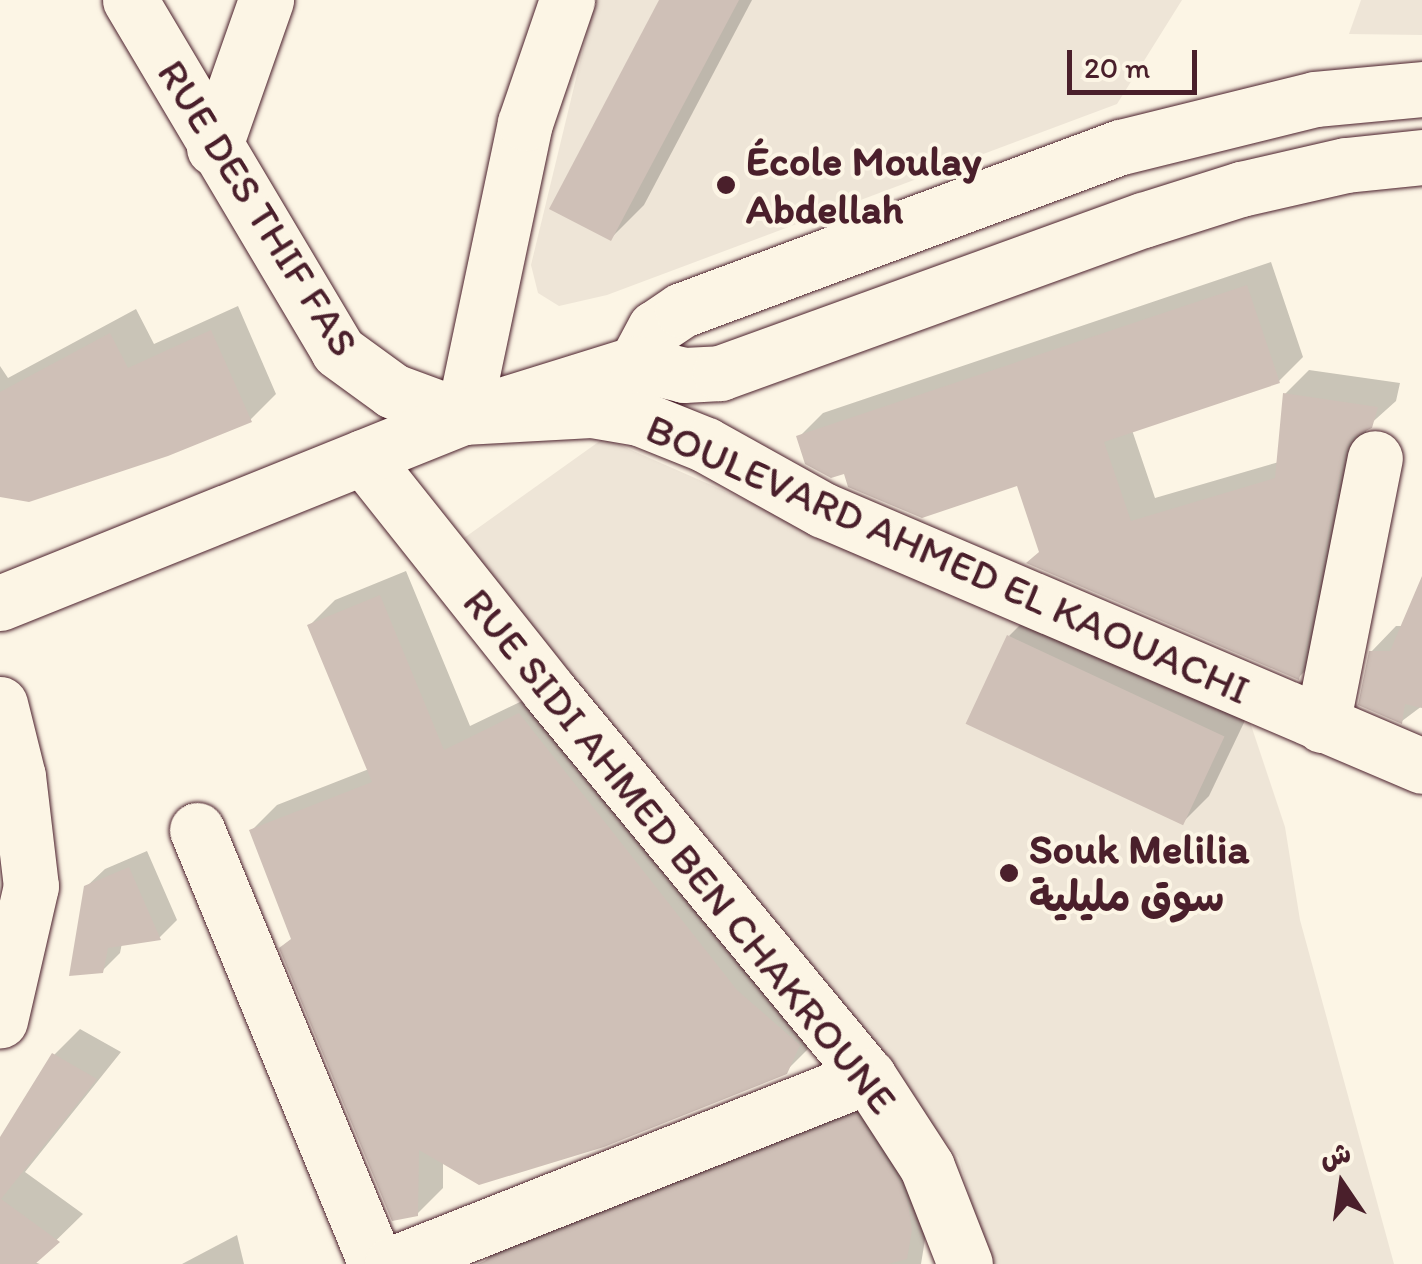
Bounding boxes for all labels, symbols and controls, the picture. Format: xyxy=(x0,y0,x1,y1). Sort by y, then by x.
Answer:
scale bar xyxy=(1072,30,1202,92)
text: 20 m xyxy=(1084,49,1150,86)
street label: RUE DES THIF FAS xyxy=(147,50,369,366)
place label: École Moulay Abdellah xyxy=(746,136,983,235)
marker: École Moulay Abdellah xyxy=(715,174,737,196)
street label: BOULEVARD AHMED EL KAOUACHI xyxy=(639,403,1257,715)
street label: RUE SIDI AHMED BEN CHAKROUNE xyxy=(454,580,906,1122)
place label: Souk Melilia سوق مليلية xyxy=(1029,824,1248,922)
marker: Souk Melilia سوق مليلية xyxy=(998,862,1020,884)
north arrow xyxy=(1292,1134,1392,1234)
text: ش xyxy=(1316,1135,1354,1175)

